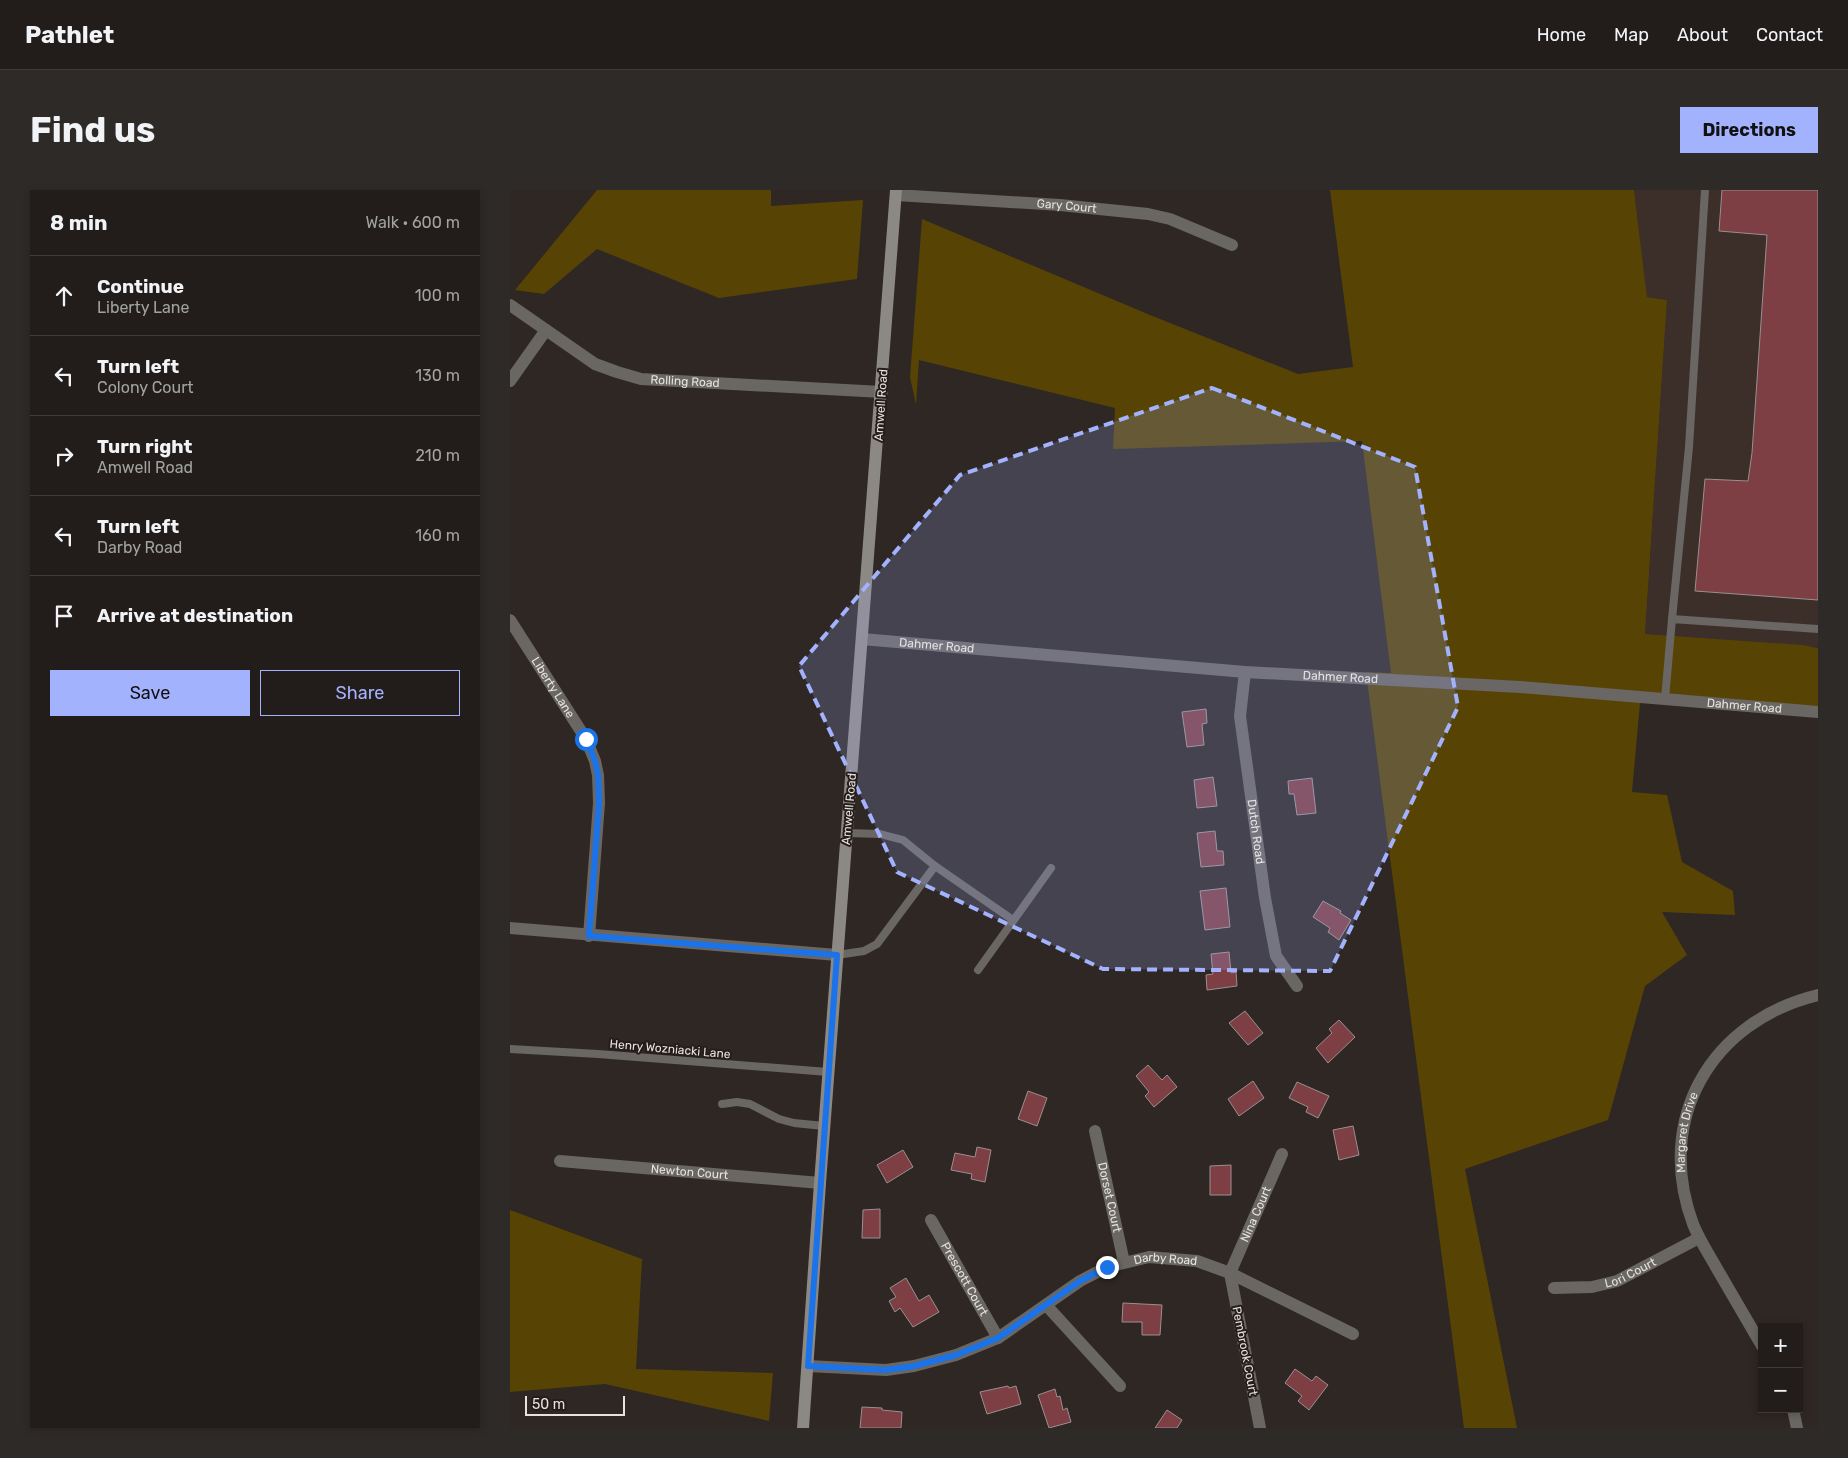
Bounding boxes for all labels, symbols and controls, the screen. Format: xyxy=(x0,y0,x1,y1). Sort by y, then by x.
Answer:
text: Pathlet xyxy=(25,21,114,49)
text: Home xyxy=(1537,24,1586,46)
text: Map xyxy=(1614,24,1649,46)
text: About xyxy=(1677,24,1728,46)
text: Contact xyxy=(1756,24,1823,46)
button: Directions xyxy=(1680,107,1818,153)
text: Find us xyxy=(30,109,155,151)
street label: Gary Court xyxy=(1036,197,1098,216)
text: 8 min xyxy=(50,210,107,235)
text: Walk · 600 m xyxy=(365,213,460,232)
text: Continue xyxy=(97,275,184,298)
icon: ahead xyxy=(50,282,78,310)
text: 100 m xyxy=(415,286,460,305)
text: Liberty Lane xyxy=(97,298,190,317)
text: Turn left xyxy=(97,355,179,378)
icon: left xyxy=(50,362,78,390)
text: 130 m xyxy=(415,366,460,385)
street label: Amwell Road xyxy=(872,369,890,441)
street label: Rolling Road xyxy=(650,373,720,390)
text: Colony Court xyxy=(97,378,194,397)
text: Turn right xyxy=(97,435,192,458)
icon: right xyxy=(50,442,78,470)
text: 210 m xyxy=(415,446,460,465)
text: Amwell Road xyxy=(97,458,193,477)
text: Turn left xyxy=(97,515,179,538)
icon: left xyxy=(50,522,78,550)
text: 160 m xyxy=(415,526,460,545)
text: Darby Road xyxy=(97,538,182,557)
icon: arrive xyxy=(50,602,78,630)
text: Arrive at destination xyxy=(97,604,293,627)
street label: Dahmer Road xyxy=(899,635,975,656)
street label: Liberty Lane xyxy=(528,654,578,721)
street label: Dahmer Road xyxy=(1302,668,1378,686)
button: Save xyxy=(50,670,250,716)
button: Share xyxy=(260,670,460,716)
street label: Dahmer Road xyxy=(1706,696,1783,716)
route start xyxy=(575,728,598,751)
street label: Amwell Road xyxy=(839,773,859,845)
street label: Dutch Road xyxy=(1244,798,1267,865)
street label: Henry Wozniacki Lane xyxy=(609,1037,731,1061)
street label: Margaret Drive xyxy=(1674,1090,1701,1173)
street label: Dorset Court xyxy=(1095,1161,1124,1234)
street label: Newton Court xyxy=(650,1162,729,1182)
street label: Nina Court xyxy=(1237,1184,1274,1244)
street label: Prescott Court xyxy=(938,1240,991,1319)
street label: Darby Road xyxy=(1132,1250,1198,1268)
street label: Lori Court xyxy=(1603,1255,1659,1291)
route end xyxy=(1096,1256,1119,1279)
street label: Pembrook Court xyxy=(1229,1305,1261,1397)
map controls xyxy=(1758,1323,1803,1413)
button: + xyxy=(1758,1323,1803,1368)
button: − xyxy=(1758,1368,1803,1413)
scale bar xyxy=(525,1393,625,1416)
text: 50 m xyxy=(532,1396,565,1413)

